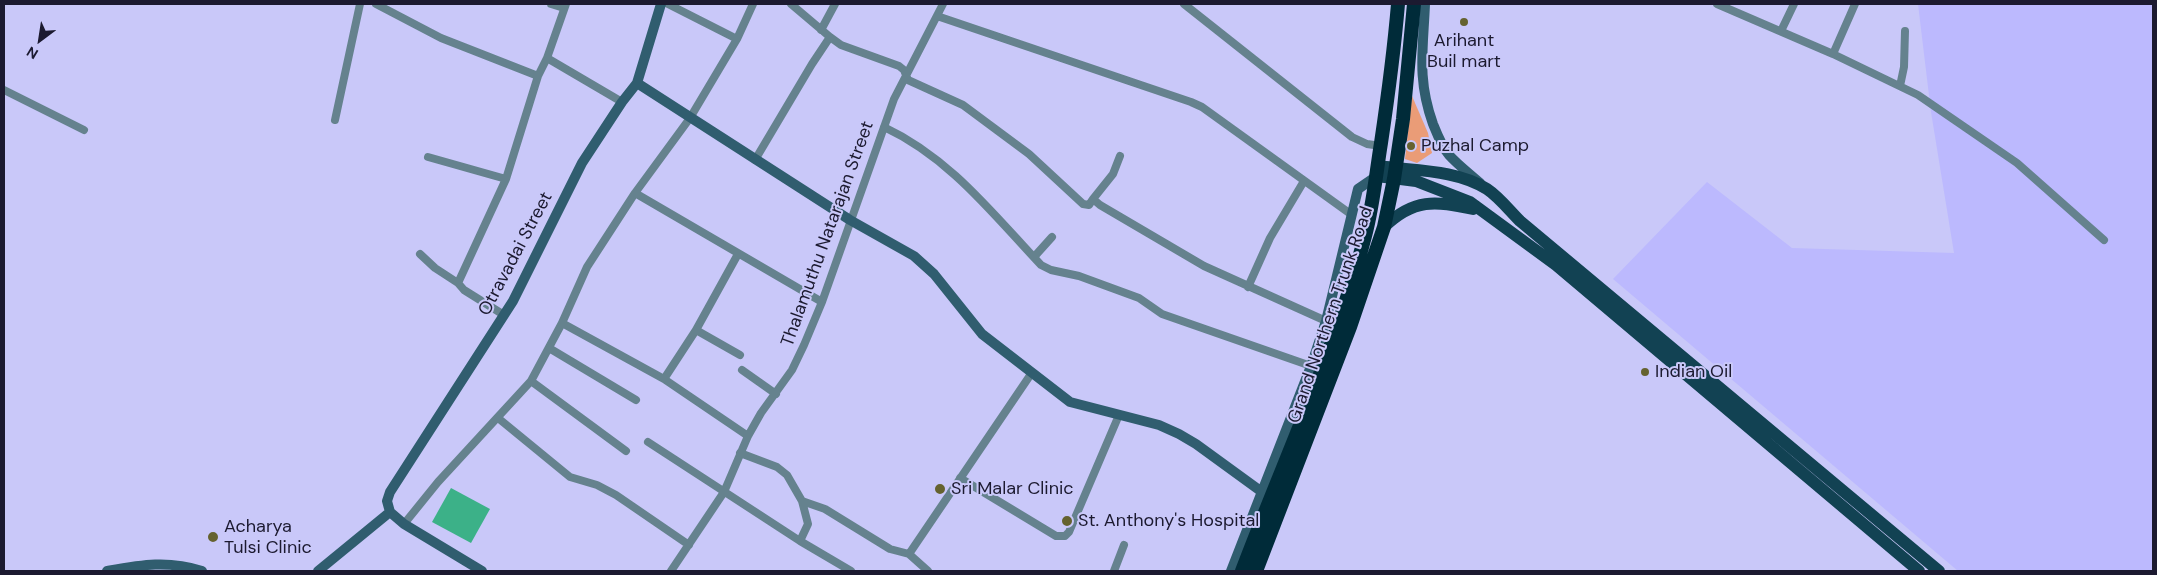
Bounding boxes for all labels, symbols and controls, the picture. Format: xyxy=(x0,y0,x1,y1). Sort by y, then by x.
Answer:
north arrow xyxy=(15,15,65,65)
marker: Arihant Buil mart xyxy=(1458,16,1470,28)
place label: Arihant Buil mart xyxy=(1427,30,1501,72)
text: N xyxy=(23,43,41,63)
street label: Thalamuthu Natarajan Street xyxy=(777,118,879,350)
place label: Puzhal Camp xyxy=(1421,135,1529,157)
marker: Puzhal Camp xyxy=(1405,140,1417,152)
street label: Otravadai Street xyxy=(474,188,558,320)
street label: Grand Northern Trunk Road xyxy=(1284,204,1378,426)
place label: Indian Oil xyxy=(1655,361,1732,383)
marker: Indian Oil xyxy=(1639,366,1651,378)
place label: Sri Malar Clinic xyxy=(951,478,1074,500)
marker: Sri Malar Clinic xyxy=(933,482,947,496)
place label: St. Anthony's Hospital xyxy=(1078,510,1259,532)
marker: St. Anthony's Hospital xyxy=(1060,514,1074,528)
place label: Acharya Tulsi Clinic xyxy=(224,516,312,558)
marker: Acharya Tulsi Clinic xyxy=(206,530,220,544)

